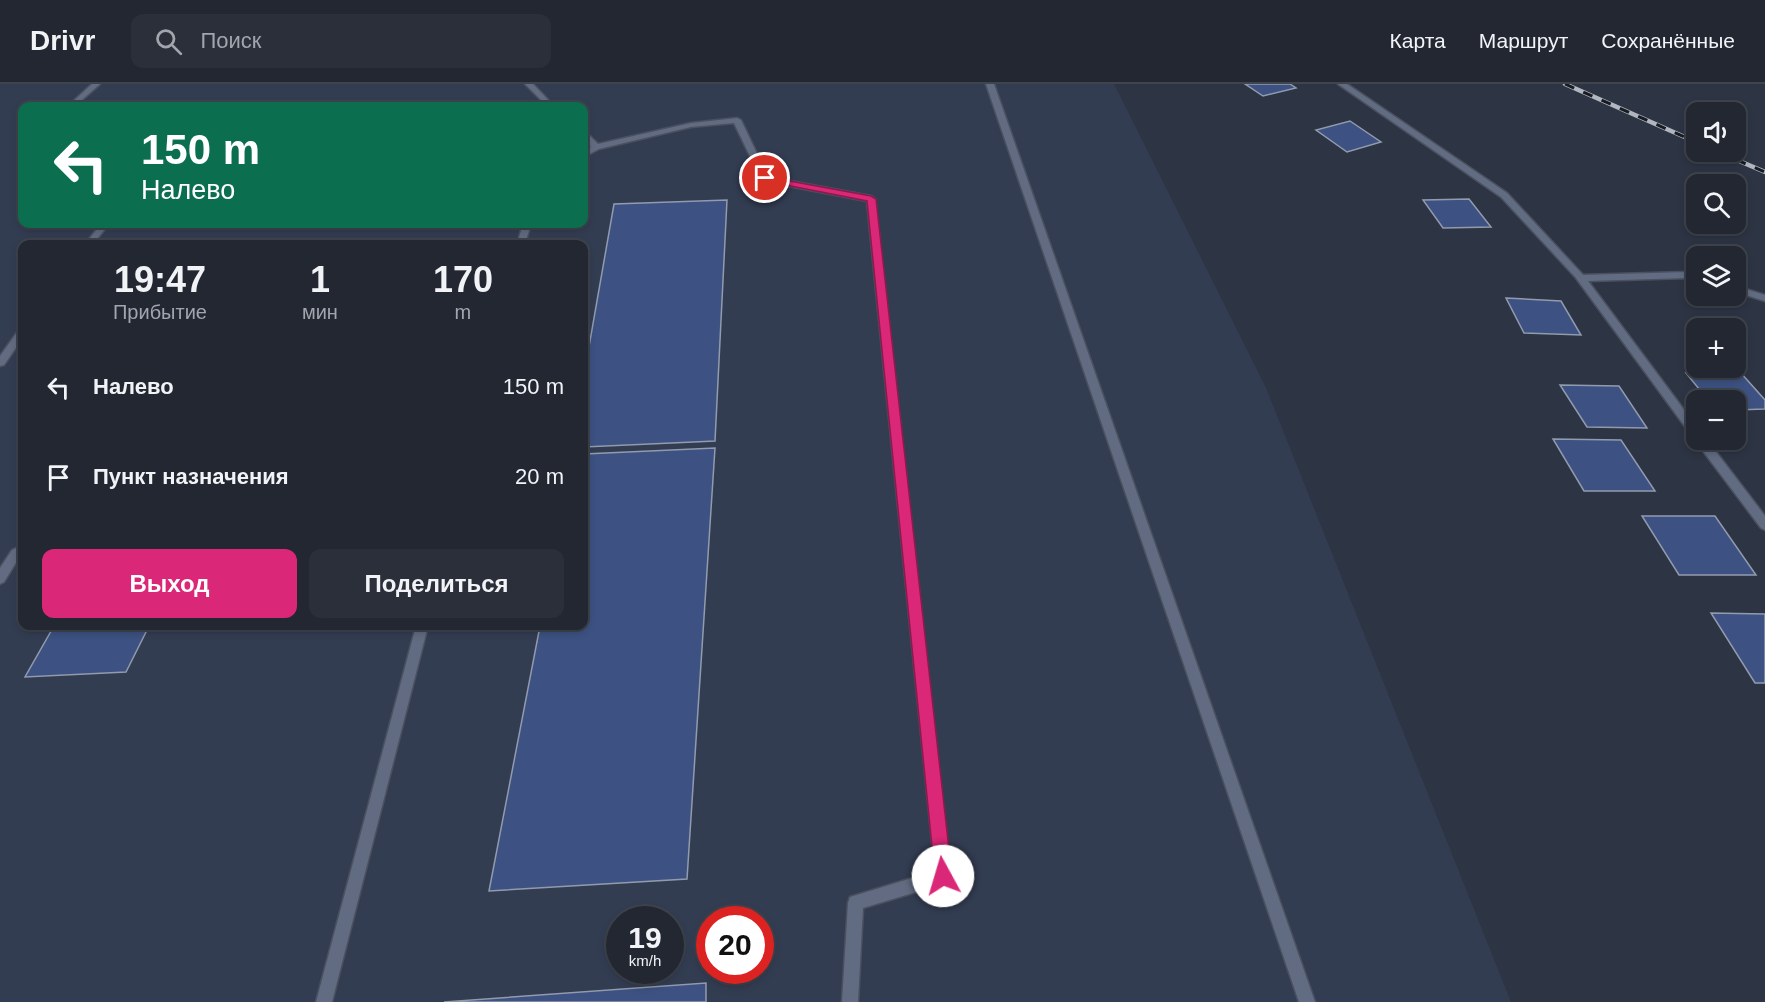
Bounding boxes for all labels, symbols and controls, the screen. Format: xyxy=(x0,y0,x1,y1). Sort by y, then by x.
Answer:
search box xyxy=(131,14,551,68)
text: Drivr xyxy=(30,25,95,56)
icon: search xyxy=(152,25,185,58)
text: Поиск xyxy=(200,28,261,53)
text: Карта xyxy=(1390,29,1446,52)
text: Маршрут xyxy=(1479,29,1568,52)
text: Сохранённые xyxy=(1601,29,1735,52)
map controls xyxy=(1686,102,1746,450)
button: sound xyxy=(1686,102,1746,162)
icon: left xyxy=(42,126,120,204)
text: 150 m xyxy=(141,126,260,173)
pin xyxy=(739,152,790,203)
icon: arrive xyxy=(748,161,781,194)
button: search xyxy=(1686,174,1746,234)
text: Налево xyxy=(141,175,235,205)
button: layers xyxy=(1686,246,1746,306)
text: 19:47 xyxy=(114,259,206,300)
text: 1 xyxy=(310,259,330,300)
text: 170 xyxy=(433,259,493,300)
text: Прибытие xyxy=(113,301,207,323)
text: мин xyxy=(302,301,338,323)
text: m xyxy=(455,301,471,323)
button: + xyxy=(1686,318,1746,378)
icon: left xyxy=(42,371,75,404)
text: Налево xyxy=(93,374,174,399)
text: 150 m xyxy=(503,374,564,399)
button: − xyxy=(1686,390,1746,450)
icon: arrive xyxy=(42,461,75,494)
text: Пункт назначения xyxy=(93,464,289,489)
text: 20 m xyxy=(515,464,564,489)
button: Выход xyxy=(42,549,297,618)
button: Поделиться xyxy=(309,549,564,618)
position arrow xyxy=(911,844,975,908)
speed limit sign: 20 xyxy=(696,906,774,984)
text: 19 xyxy=(628,921,662,954)
text: km/h xyxy=(629,952,661,969)

